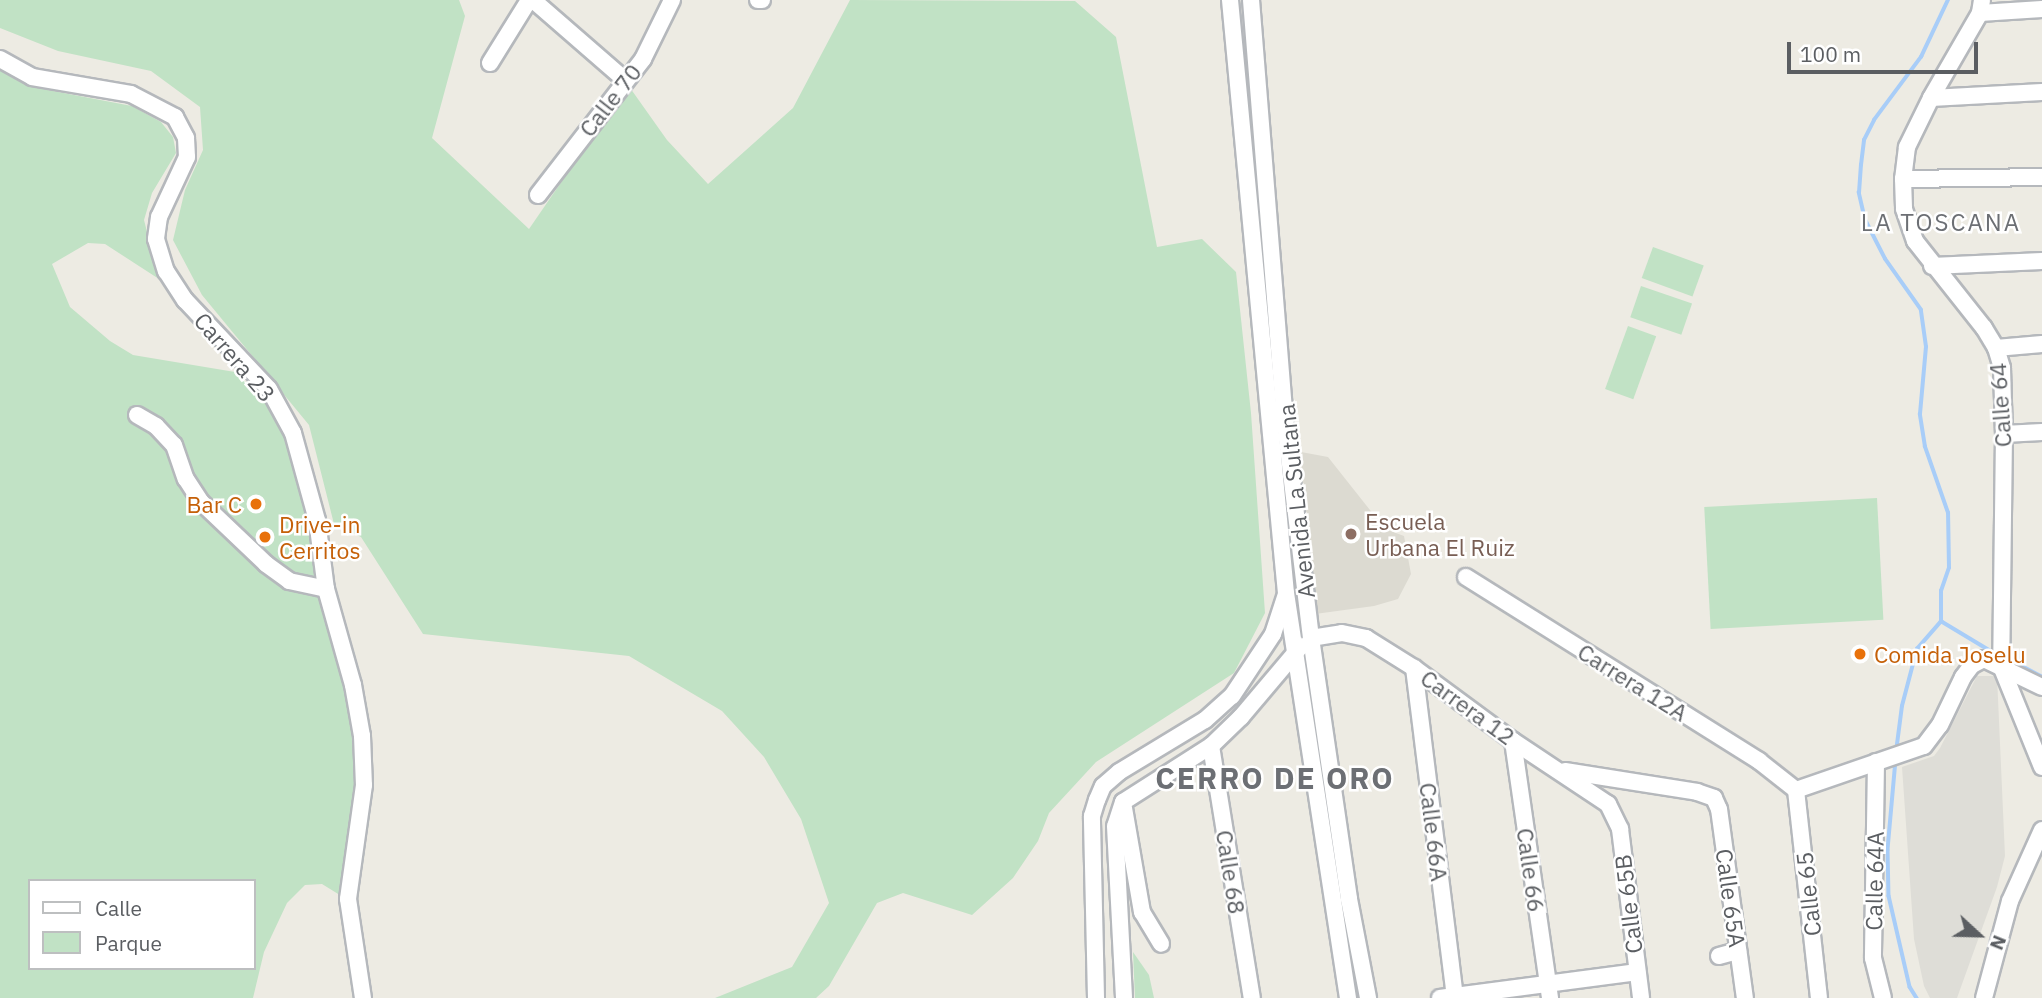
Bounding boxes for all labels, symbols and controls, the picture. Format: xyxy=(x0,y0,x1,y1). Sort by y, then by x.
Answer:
scale bar xyxy=(1790,28,1981,72)
text: 100 m xyxy=(1800,40,1861,68)
street label: Calle 70 xyxy=(573,58,647,142)
district label: LA TOSCANA xyxy=(1862,209,2020,237)
street label: Carrera 23 xyxy=(189,307,281,407)
street label: Calle 64 xyxy=(1983,362,2017,448)
street label: Avenida La Sultana xyxy=(1272,402,1320,600)
place label: Bar C xyxy=(187,490,242,518)
marker: Bar C xyxy=(248,496,264,512)
place label: Escuela Urbana El Ruiz xyxy=(1365,507,1515,561)
place label: Drive-in Cerritos xyxy=(279,510,361,564)
marker: Escuela Urbana El Ruiz xyxy=(1343,526,1359,542)
marker: Drive-in Cerritos xyxy=(257,529,273,545)
street label: Carrera 12A xyxy=(1573,637,1693,727)
place label: Comida Joselu xyxy=(1874,640,2026,668)
marker: Comida Joselu xyxy=(1852,646,1868,662)
street label: Carrera 12 xyxy=(1416,664,1520,750)
district label: CERRO DE ORO xyxy=(1157,760,1393,796)
street label: Calle 66A xyxy=(1414,781,1454,883)
street label: Calle 66 xyxy=(1511,826,1551,914)
street label: Calle 68 xyxy=(1211,828,1251,916)
street label: Calle 64A xyxy=(1859,831,1889,931)
street label: Calle 65A xyxy=(1710,847,1752,949)
street label: Calle 65 xyxy=(1790,850,1826,938)
street label: Calle 65B xyxy=(1608,853,1648,955)
legend xyxy=(28,879,256,970)
text: Calle xyxy=(95,894,142,922)
north arrow xyxy=(1944,900,2014,970)
text: Parque xyxy=(95,929,162,957)
text: N xyxy=(1985,932,2012,954)

